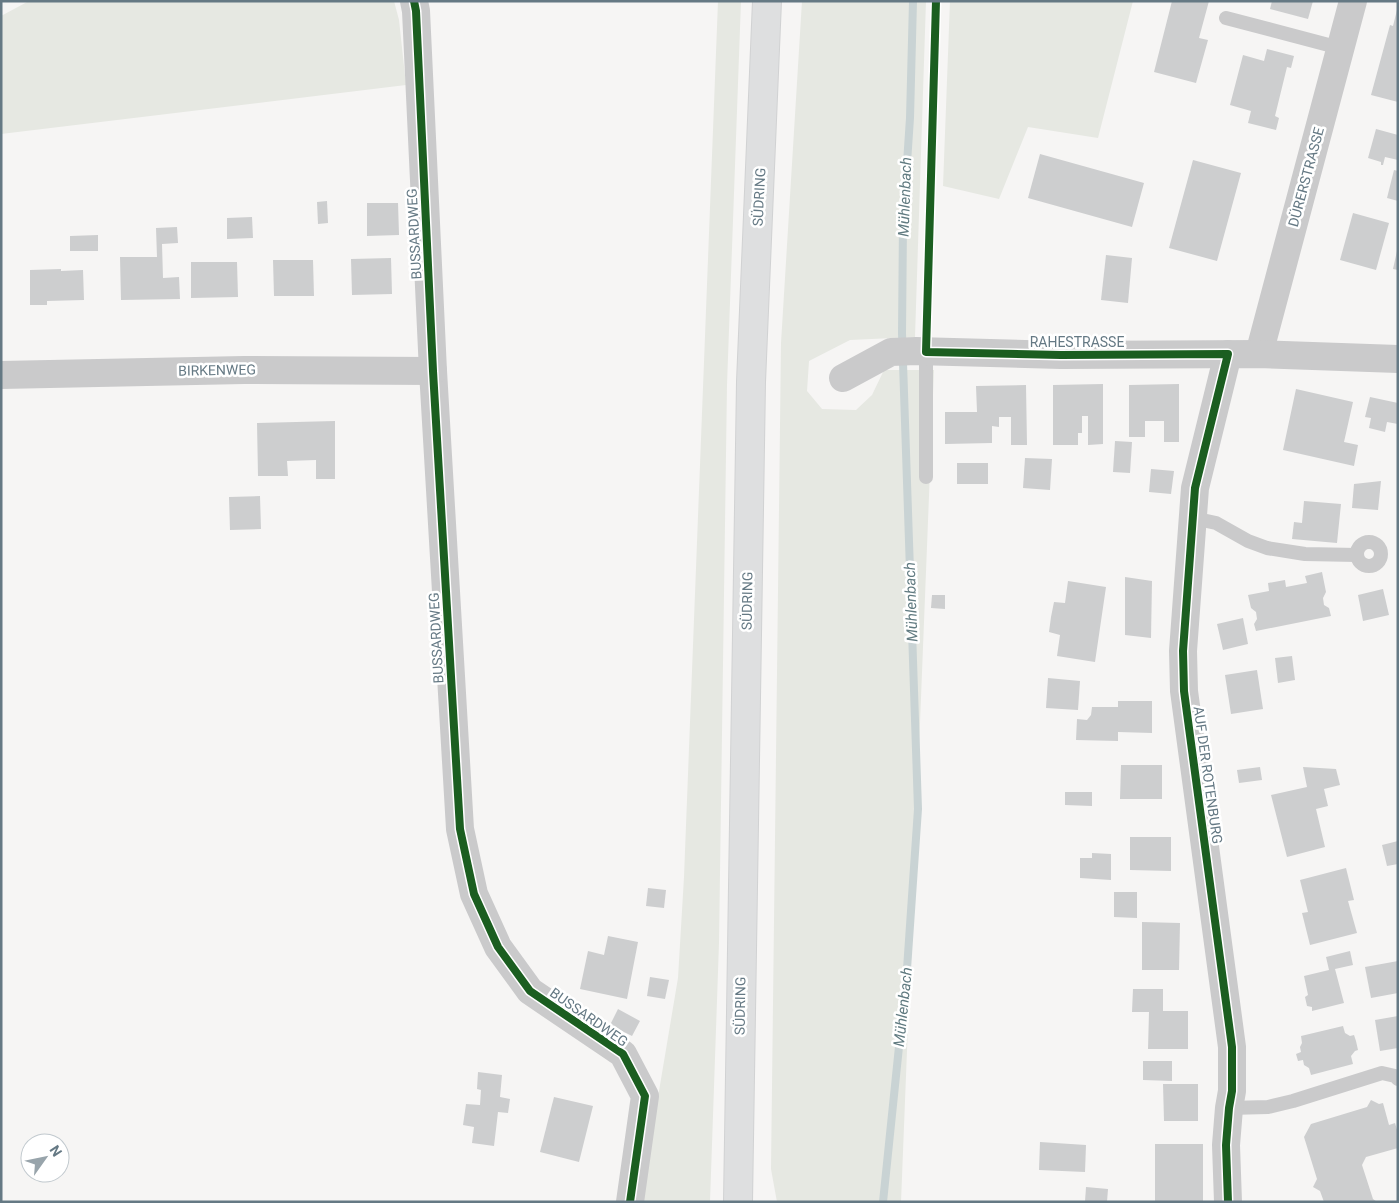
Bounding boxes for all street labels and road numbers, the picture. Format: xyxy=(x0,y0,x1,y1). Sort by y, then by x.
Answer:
street label: DÜRERSTRASSE xyxy=(1285,125,1327,229)
street label: SÜDRING xyxy=(749,167,769,227)
street label: BUSSARDWEG xyxy=(404,188,424,280)
street label: RAHESTRASSE xyxy=(1030,334,1124,350)
street label: BIRKENWEG xyxy=(178,361,256,379)
street label: SÜDRING xyxy=(738,572,756,630)
street label: BUSSARDWEG xyxy=(426,592,446,684)
street label: AUF DER ROTENBURG xyxy=(1190,705,1226,845)
street label: SÜDRING xyxy=(731,977,749,1035)
street label: BUSSARDWEG xyxy=(547,984,631,1050)

